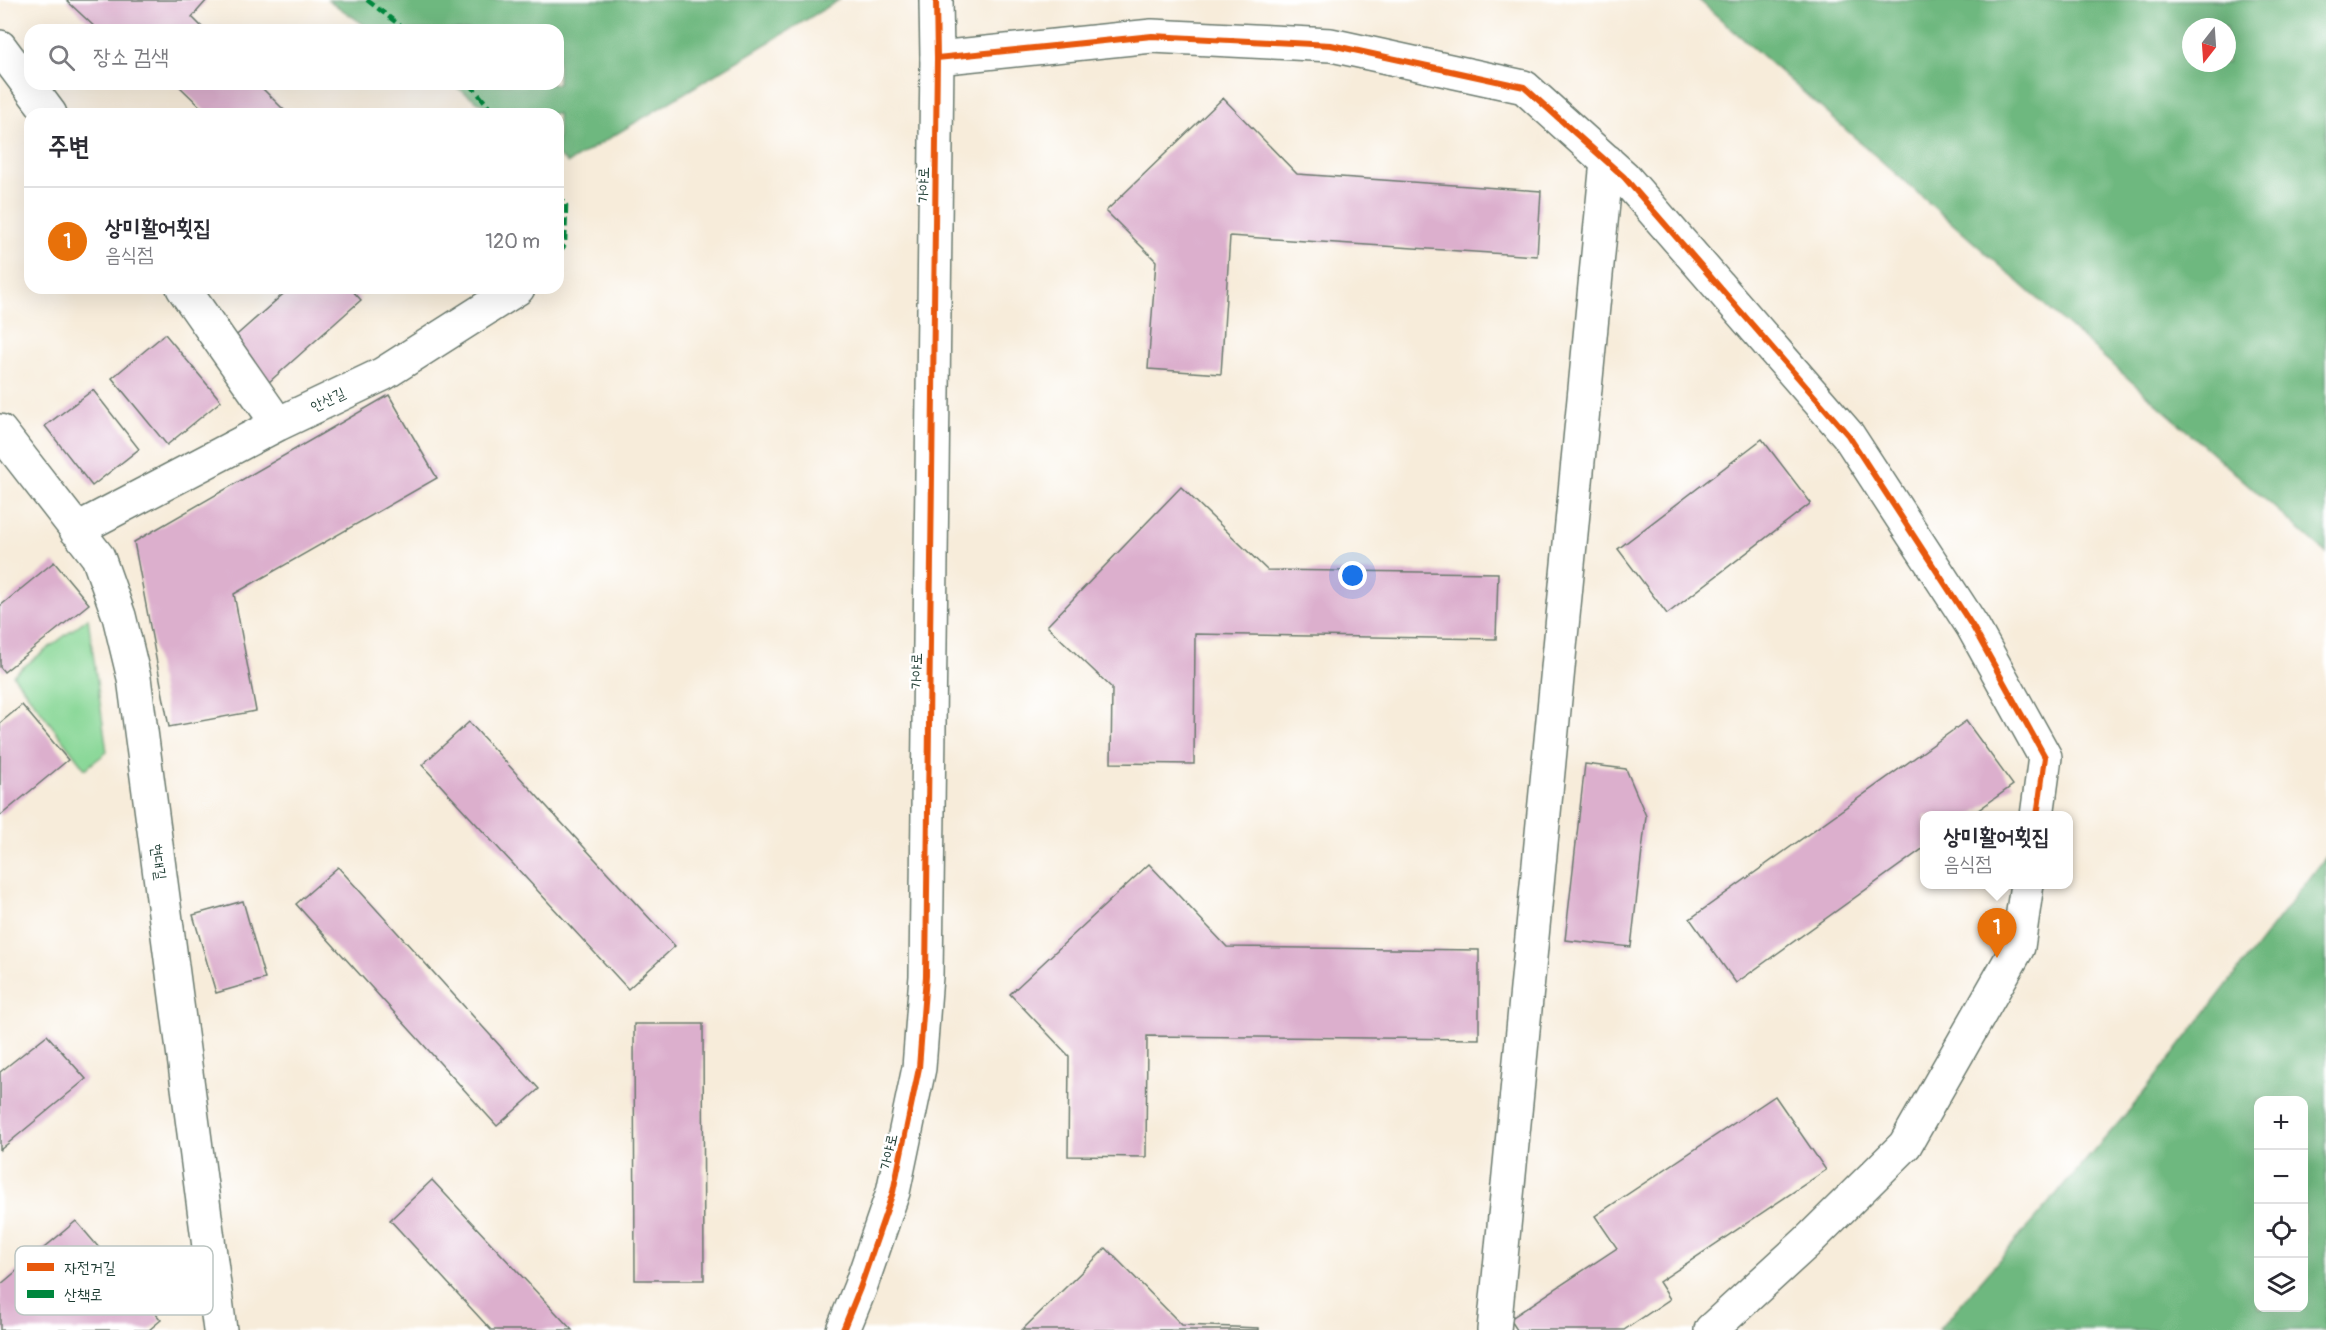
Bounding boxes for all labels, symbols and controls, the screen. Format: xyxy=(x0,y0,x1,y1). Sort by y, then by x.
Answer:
north arrow xyxy=(2182,18,2236,72)
search box xyxy=(24,24,564,90)
icon: search xyxy=(45,41,78,74)
text: 장소 검색 xyxy=(93,43,169,71)
text: 주변 xyxy=(48,131,90,163)
street label: 가야로 xyxy=(914,167,934,203)
text: 상미활어횟집 xyxy=(105,214,211,242)
text: 1 xyxy=(64,229,71,254)
text: 120 m xyxy=(485,229,540,254)
text: 음식점 xyxy=(105,242,153,267)
street label: 안산길 xyxy=(308,384,348,416)
your location xyxy=(1338,561,1367,590)
street label: 가야로 xyxy=(907,653,927,689)
popup xyxy=(1920,811,2073,889)
text: 상미활어횟집 xyxy=(1943,823,2050,851)
street label: 현대길 xyxy=(146,843,170,881)
text: 음식점 xyxy=(1943,851,1992,876)
pin: 1 xyxy=(1978,908,2016,958)
map controls xyxy=(2254,1096,2308,1312)
button: + xyxy=(2254,1096,2308,1150)
street label: 가야로 xyxy=(876,1132,902,1172)
button: − xyxy=(2254,1150,2308,1204)
button: locate xyxy=(2254,1204,2308,1258)
legend xyxy=(15,1246,213,1315)
text: 자전거길 xyxy=(64,1258,116,1278)
button: layers xyxy=(2254,1258,2308,1312)
text: 산책로 xyxy=(64,1285,103,1305)

